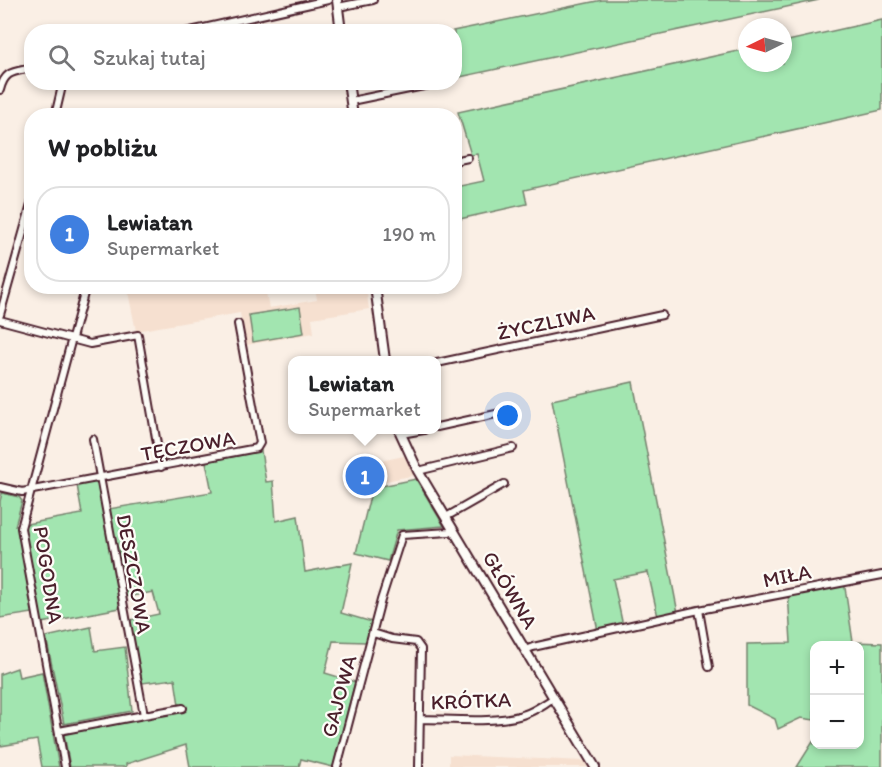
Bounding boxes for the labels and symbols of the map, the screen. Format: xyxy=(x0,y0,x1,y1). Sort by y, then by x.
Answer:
north arrow xyxy=(738,18,792,72)
street label: ŻYCZLIWA xyxy=(495,300,598,345)
your location xyxy=(493,401,522,430)
street label: TĘCZOWA xyxy=(139,425,238,466)
pin: 1 xyxy=(346,454,385,498)
street label: DESZCZOWA xyxy=(112,512,157,636)
street label: POGODNA xyxy=(28,524,69,626)
street label: GŁÓWNA xyxy=(478,546,544,633)
street label: MIŁA xyxy=(761,558,814,592)
street label: GAJOWA xyxy=(316,652,362,740)
street label: KRÓTKA xyxy=(430,687,512,714)

